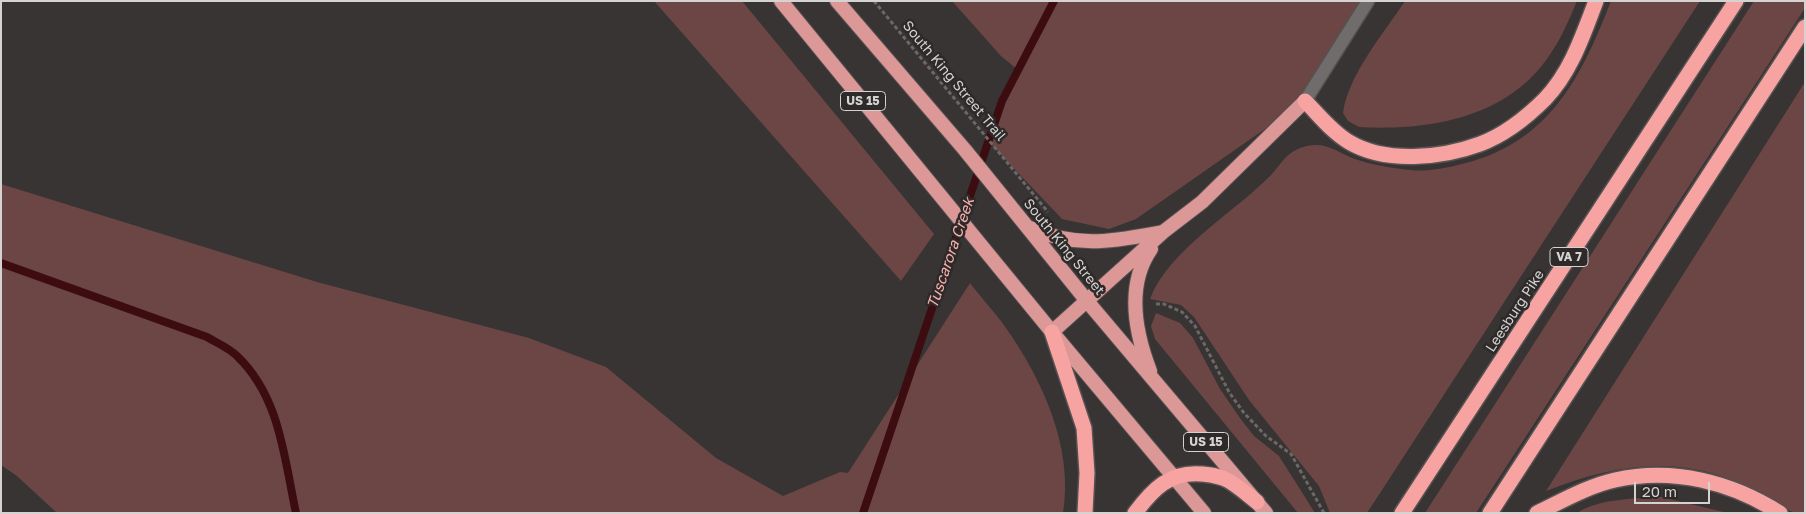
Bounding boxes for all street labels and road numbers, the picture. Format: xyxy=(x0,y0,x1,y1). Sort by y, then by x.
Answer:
street label: South King Street Trail xyxy=(899,18,1009,144)
road number: US 15 xyxy=(840,92,886,110)
street label: South King Street xyxy=(1020,195,1108,299)
road number: VA 7 xyxy=(1550,248,1588,266)
street label: Leesburg Pike xyxy=(1482,267,1548,355)
road number: US 15 xyxy=(1184,432,1228,452)

